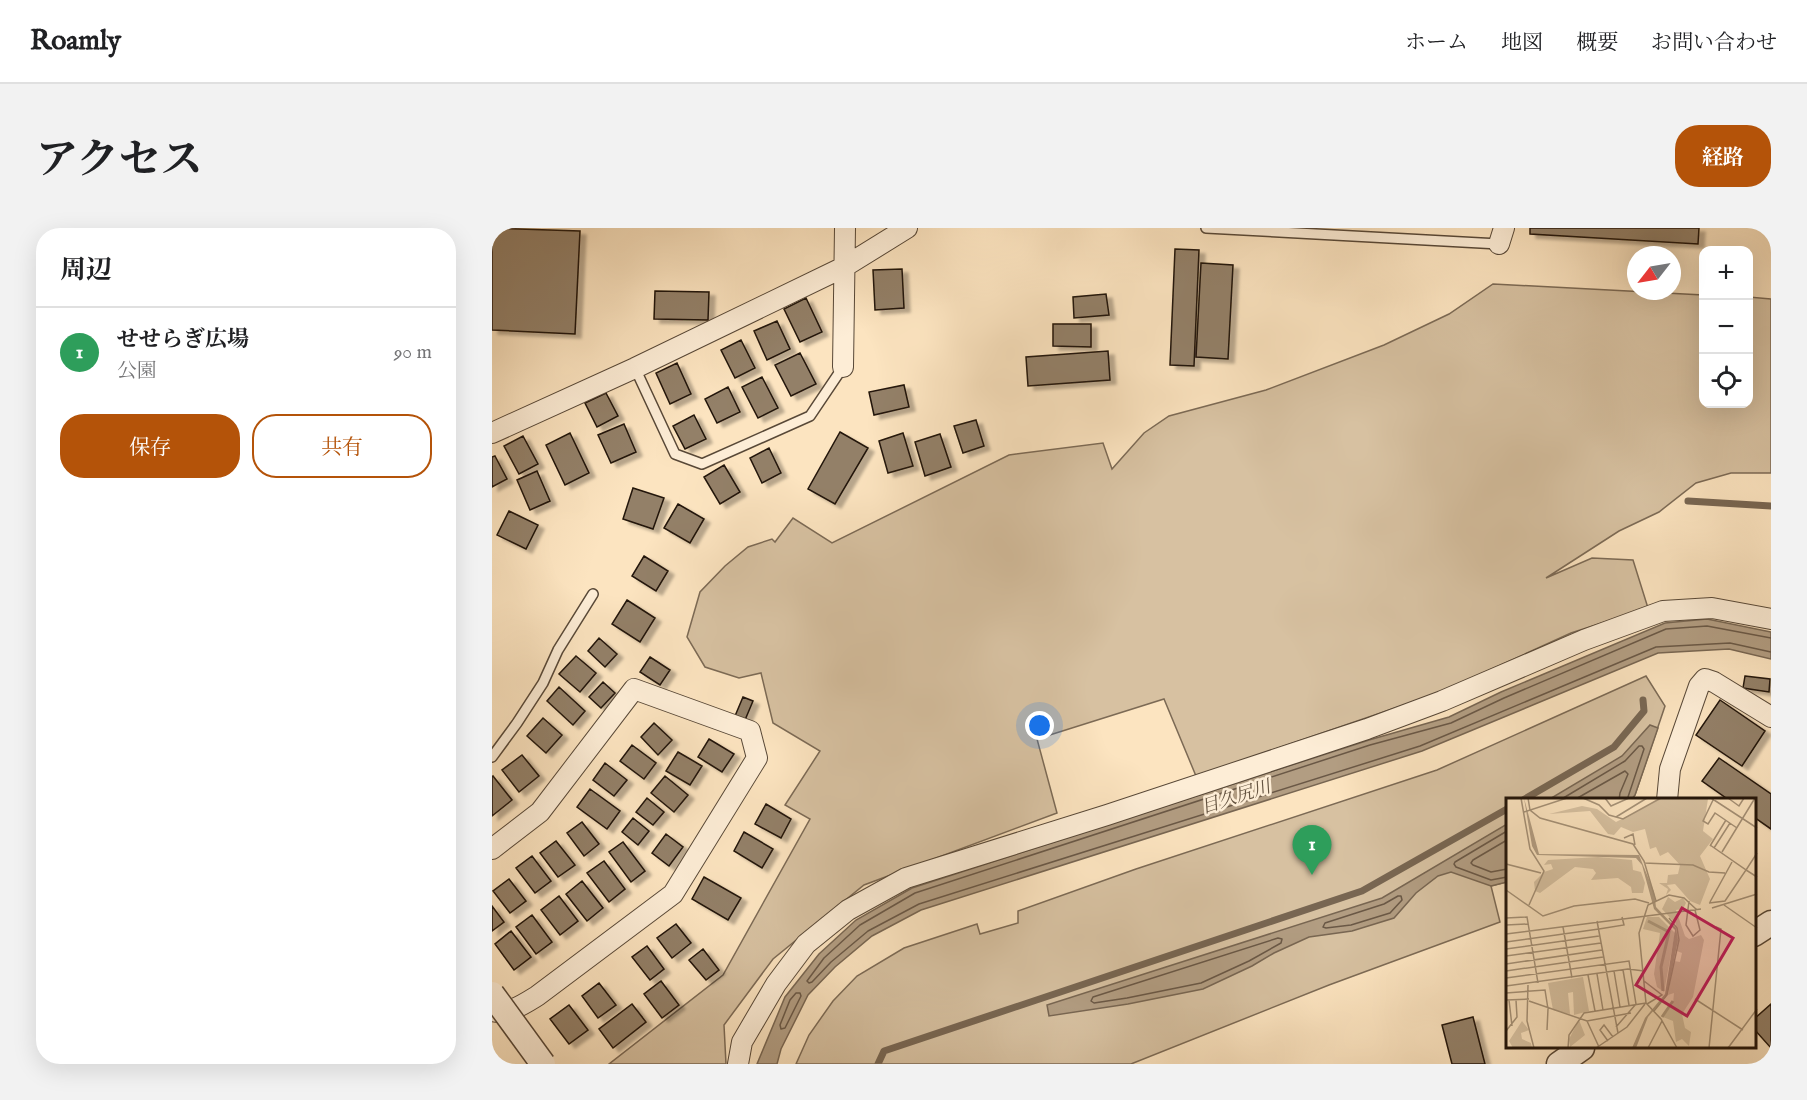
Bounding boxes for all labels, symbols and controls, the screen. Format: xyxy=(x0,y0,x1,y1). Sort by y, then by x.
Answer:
text: Roamly xyxy=(30,24,121,59)
text: ホーム xyxy=(1405,30,1468,57)
text: 地図 xyxy=(1501,30,1543,57)
text: 概要 xyxy=(1576,30,1618,57)
text: お問い合わせ xyxy=(1651,30,1777,57)
button: 経路 xyxy=(1675,125,1771,187)
text: アクセス xyxy=(36,135,203,188)
north arrow xyxy=(1627,246,1681,300)
map controls xyxy=(1699,246,1753,408)
button: + xyxy=(1699,246,1753,300)
text: 周辺 xyxy=(60,254,112,287)
button: − xyxy=(1699,300,1753,354)
text: せせらぎ広場 xyxy=(117,326,249,354)
text: 1 xyxy=(76,340,83,365)
text: 90 m xyxy=(394,340,432,365)
button: locate xyxy=(1699,354,1753,408)
text: 公園 xyxy=(117,359,157,384)
button: 保存 xyxy=(60,414,240,478)
button: 共有 xyxy=(252,414,432,478)
your location xyxy=(1025,711,1054,740)
water label: 目久尻川 xyxy=(1198,775,1276,820)
inset map xyxy=(1506,798,1756,1049)
pin: 1 xyxy=(1292,826,1332,875)

